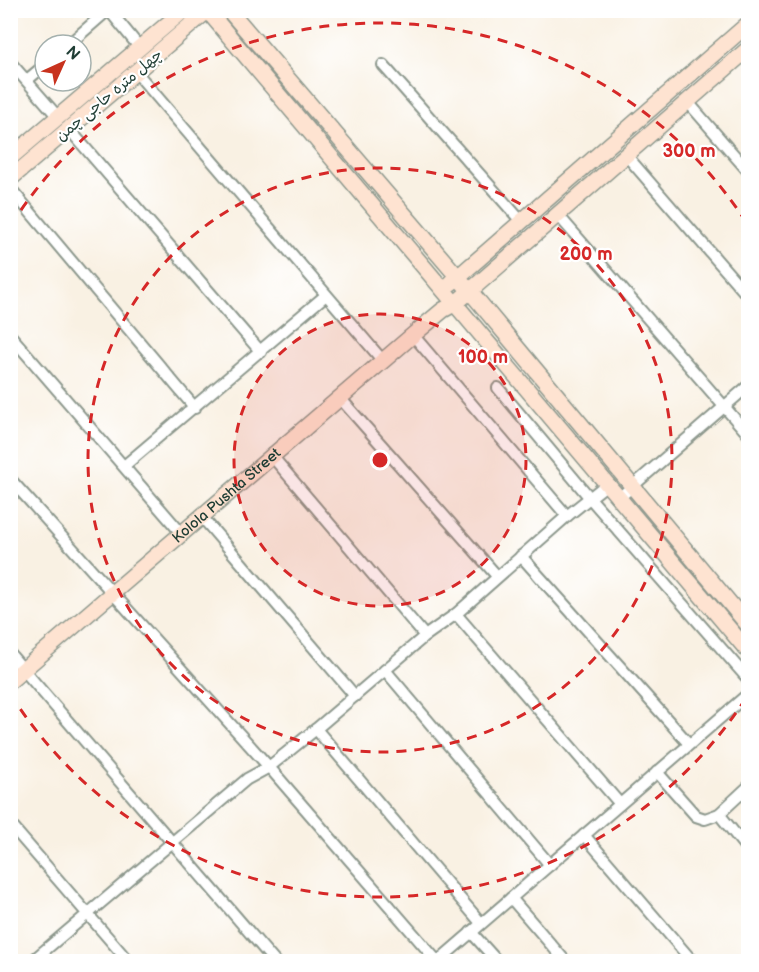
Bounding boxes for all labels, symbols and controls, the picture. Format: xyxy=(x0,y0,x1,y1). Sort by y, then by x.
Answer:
north arrow xyxy=(33,33,93,93)
text: N xyxy=(62,42,84,64)
street label: چهل متره حاجی چمن xyxy=(52,45,167,146)
text: 300 m xyxy=(662,141,716,162)
text: 200 m xyxy=(559,244,613,265)
text: 100 m xyxy=(458,347,508,368)
street label: Kolola Pushta Street xyxy=(168,444,285,548)
centre of rings xyxy=(370,450,390,470)

